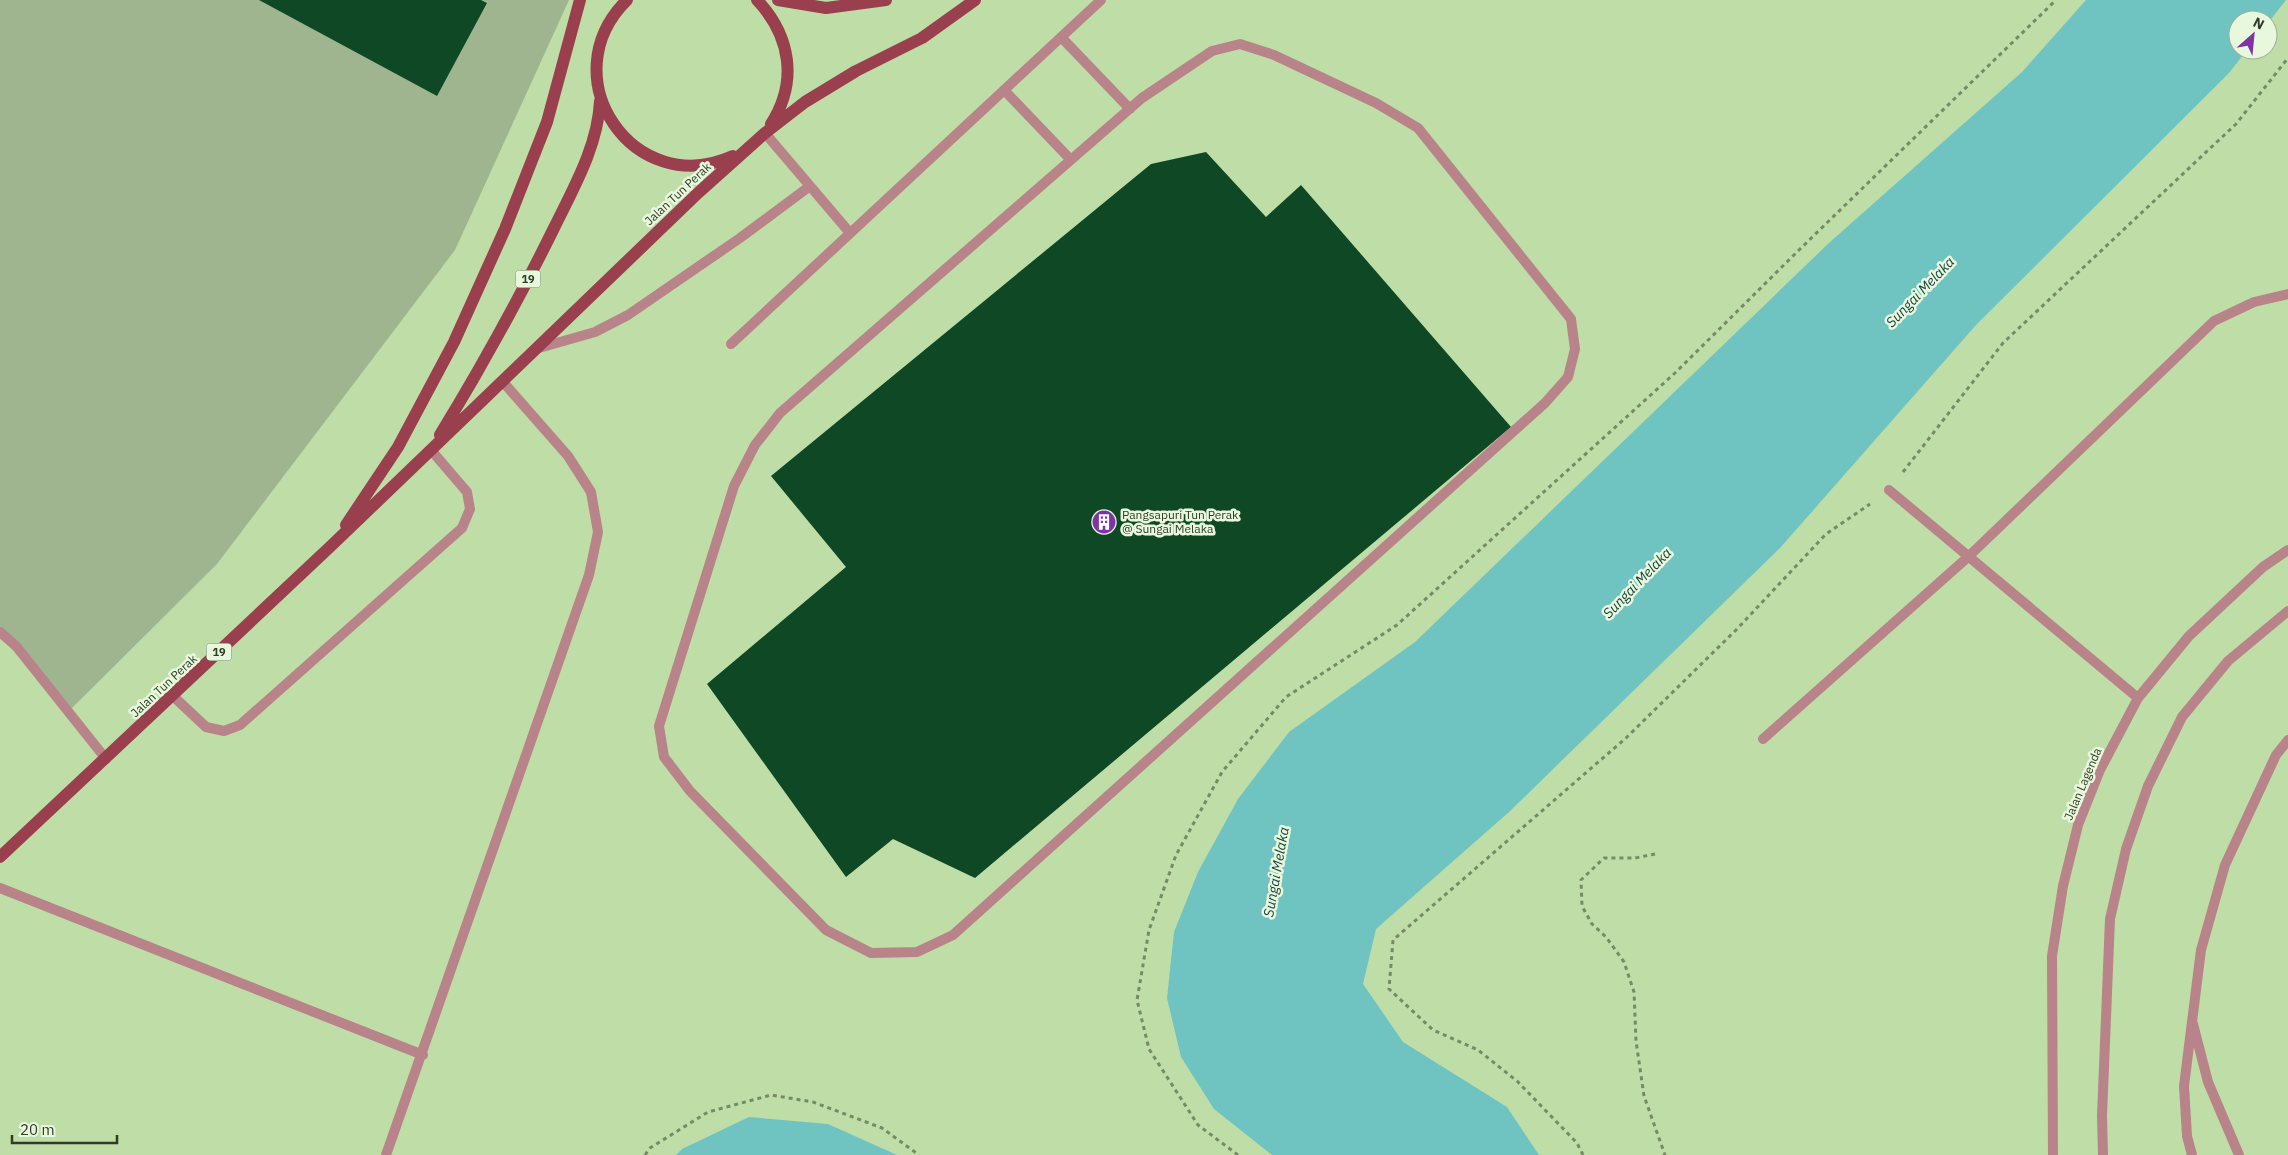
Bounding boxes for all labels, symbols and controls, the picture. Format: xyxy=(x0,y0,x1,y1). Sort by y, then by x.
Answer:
north arrow xyxy=(2228,10,2278,60)
text: N xyxy=(2250,13,2268,34)
street label: Jalan Tun Perak xyxy=(641,159,714,228)
water label: Sungai Melaka xyxy=(1882,253,1958,331)
road number: 19 xyxy=(516,270,540,288)
place label: Pangsapuri Tun Perak @ Sungai Melaka xyxy=(1122,507,1239,536)
building icon: Pangsapuri Tun Perak @ Sungai Melaka xyxy=(1091,509,1117,535)
water label: Sungai Melaka xyxy=(1599,544,1675,622)
road number: 19 xyxy=(206,644,232,660)
street label: Jalan Tun Perak xyxy=(127,651,200,720)
street label: Jalan Lagenda xyxy=(2061,745,2105,822)
water label: Sungai Melaka xyxy=(1259,825,1293,919)
scale bar xyxy=(12,1112,118,1144)
text: 20 m xyxy=(20,1120,55,1139)

